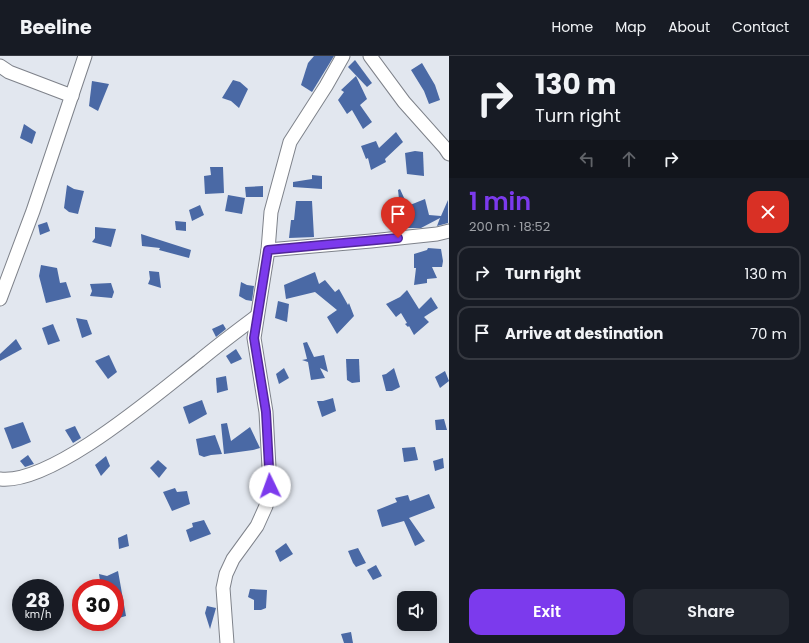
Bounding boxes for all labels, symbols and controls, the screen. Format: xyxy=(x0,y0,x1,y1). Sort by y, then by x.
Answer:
text: Beeline xyxy=(20,14,92,41)
text: Home xyxy=(551,17,593,37)
text: Map xyxy=(615,17,646,37)
text: About xyxy=(668,17,710,37)
text: Contact xyxy=(732,17,789,37)
text: 130 m xyxy=(535,65,616,104)
icon: right xyxy=(469,72,521,124)
text: Turn right xyxy=(535,103,621,128)
icon: left xyxy=(576,148,598,170)
icon: ahead xyxy=(618,148,640,170)
icon: right xyxy=(660,148,682,170)
text: 1 min xyxy=(469,185,531,218)
button: close xyxy=(747,191,789,233)
pin xyxy=(381,197,415,238)
icon: arrive xyxy=(387,203,409,225)
text: 200 m · 18:52 xyxy=(469,217,550,236)
icon: right xyxy=(471,262,493,284)
text: Turn right xyxy=(505,263,581,284)
text: 130 m xyxy=(744,263,787,284)
icon: arrive xyxy=(471,322,493,344)
text: Arrive at destination xyxy=(505,323,663,344)
text: 70 m xyxy=(750,323,787,344)
position arrow xyxy=(249,465,291,507)
speed limit sign: 30 xyxy=(72,579,124,631)
text: 28 xyxy=(26,586,50,614)
button: Exit xyxy=(469,589,625,635)
button: Share xyxy=(633,589,789,635)
map controls xyxy=(397,591,437,631)
button: sound xyxy=(397,591,437,631)
text: km/h xyxy=(25,607,51,622)

